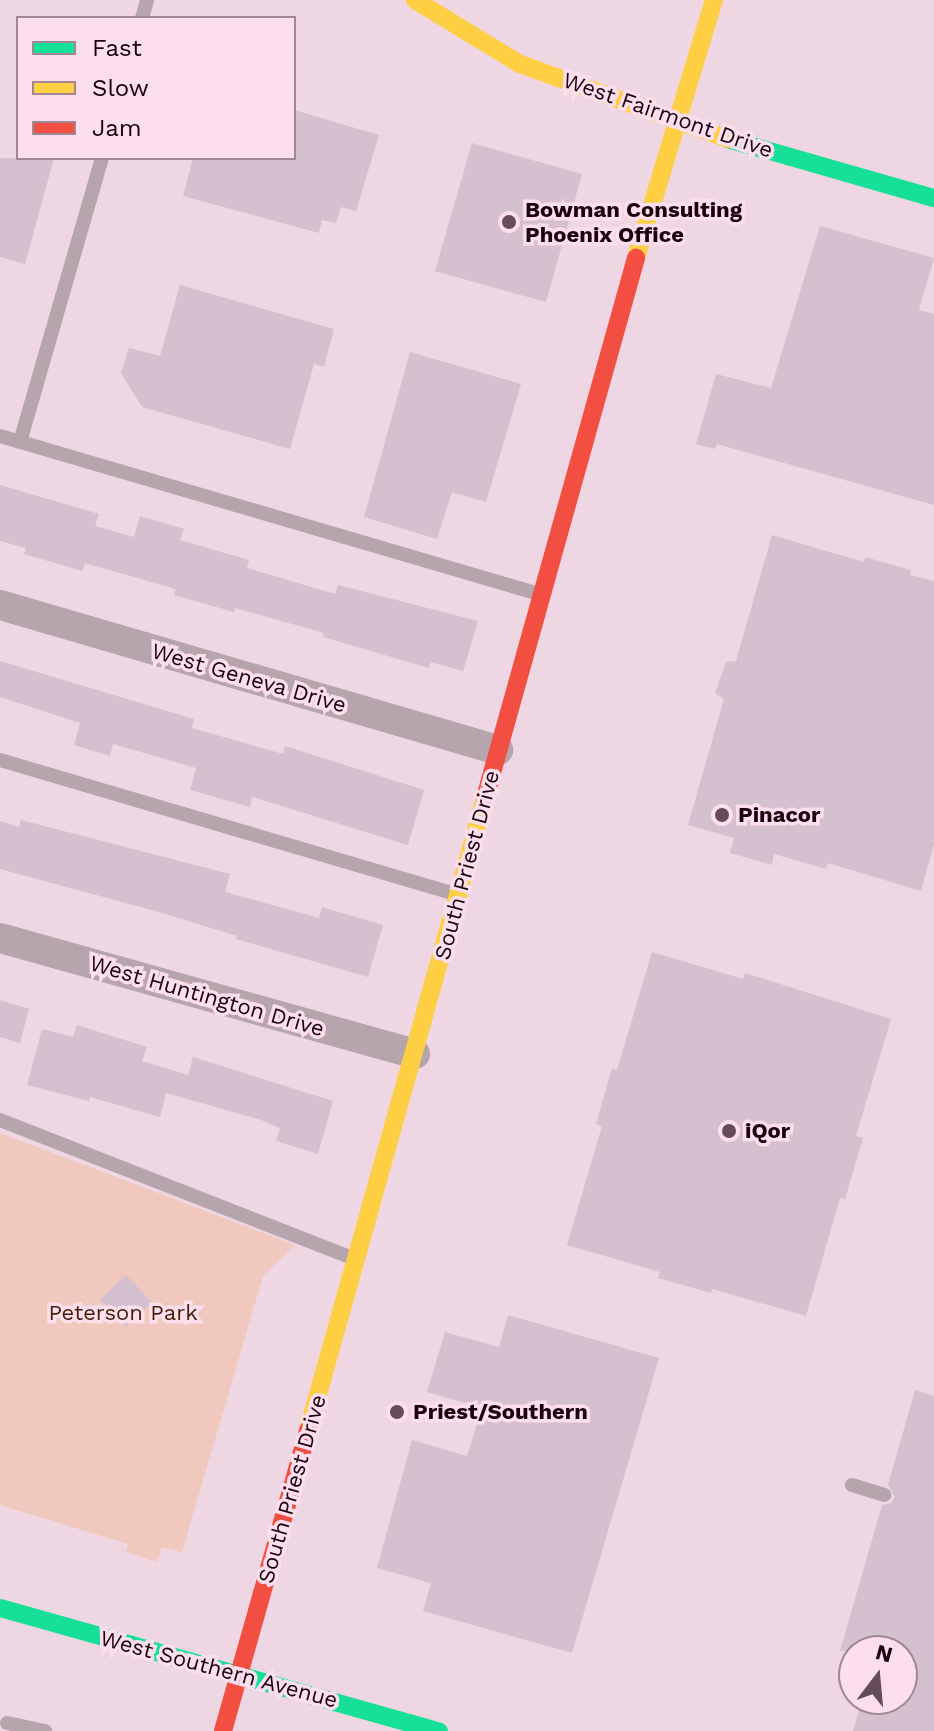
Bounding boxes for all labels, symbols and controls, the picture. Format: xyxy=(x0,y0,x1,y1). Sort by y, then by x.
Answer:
legend xyxy=(16,16,296,160)
text: Fast xyxy=(92,34,142,62)
street label: West Fairmont Drive xyxy=(560,67,776,163)
text: Slow xyxy=(92,74,149,102)
text: Jam xyxy=(92,114,142,142)
place label: Bowman Consulting Phoenix Office xyxy=(525,196,742,248)
marker: Bowman Consulting Phoenix Office xyxy=(500,213,518,231)
street label: West Geneva Drive xyxy=(148,637,350,719)
street label: South Priest Drive xyxy=(429,767,505,963)
place label: Pinacor xyxy=(738,802,821,828)
marker: Pinacor xyxy=(713,806,731,824)
street label: West Huntington Drive xyxy=(87,950,327,1042)
place label: iQor xyxy=(745,1118,790,1144)
marker: iQor xyxy=(720,1122,738,1140)
park label: Peterson Park xyxy=(48,1300,198,1326)
street label: South Priest Drive xyxy=(252,1392,332,1586)
place label: Priest/Southern xyxy=(413,1399,588,1425)
marker: Priest/Southern xyxy=(388,1403,406,1421)
street label: West Southern Avenue xyxy=(97,1624,341,1714)
north arrow xyxy=(838,1635,918,1715)
text: N xyxy=(873,1639,895,1668)

